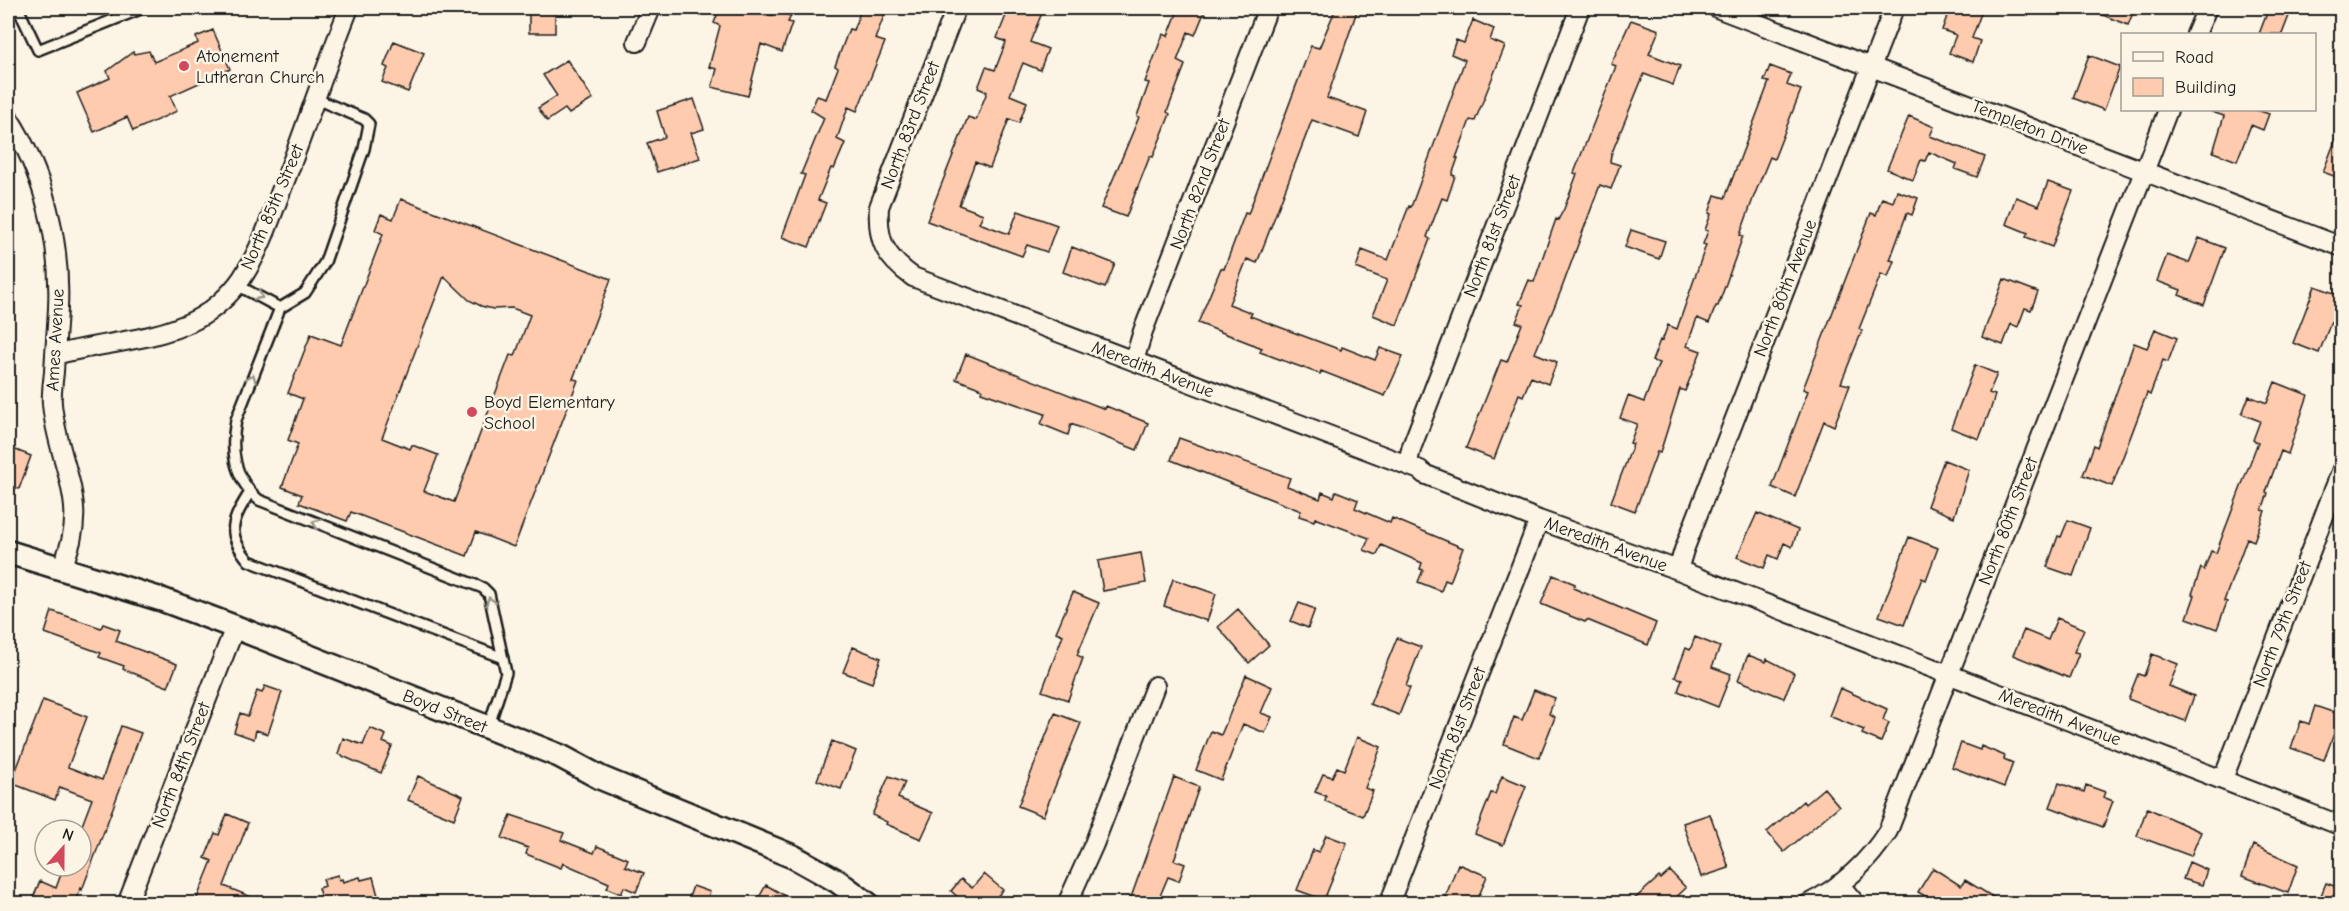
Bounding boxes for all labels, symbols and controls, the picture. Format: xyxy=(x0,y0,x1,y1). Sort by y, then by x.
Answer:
legend xyxy=(2121,33,2316,111)
place label: Atonement Lutheran Church xyxy=(196,46,325,88)
text: Road xyxy=(2175,47,2214,68)
street label: North 83rd Street xyxy=(876,58,945,192)
marker: Atonement Lutheran Church xyxy=(177,59,191,73)
text: Building xyxy=(2175,77,2237,98)
street label: Templeton Drive xyxy=(1969,96,2091,159)
street label: North 82nd Street xyxy=(1166,115,1235,253)
street label: North 85th Street xyxy=(237,141,309,273)
street label: North 81st Street xyxy=(1459,171,1526,300)
street label: North 80th Avenue xyxy=(1750,217,1821,360)
street label: Ames Avenue xyxy=(42,288,69,392)
one-way arrow xyxy=(252,289,263,300)
street label: Meredith Avenue xyxy=(1089,337,1217,402)
one-way arrow xyxy=(245,374,258,384)
place label: Boyd Elementary School xyxy=(484,392,616,434)
marker: Boyd Elementary School xyxy=(465,405,479,419)
street label: North 80th Street xyxy=(1974,453,2043,588)
street label: Meredith Avenue xyxy=(1542,513,1670,576)
one-way arrow xyxy=(311,518,322,530)
street label: North 79th Street xyxy=(2249,557,2316,690)
one-way arrow xyxy=(485,597,497,607)
street label: North 81st Street xyxy=(1424,663,1491,792)
street label: Boyd Street xyxy=(400,685,491,738)
street label: Meredith Avenue xyxy=(1996,685,2124,750)
street label: North 84th Street xyxy=(148,698,215,831)
north arrow xyxy=(33,818,93,878)
text: N xyxy=(60,825,76,845)

